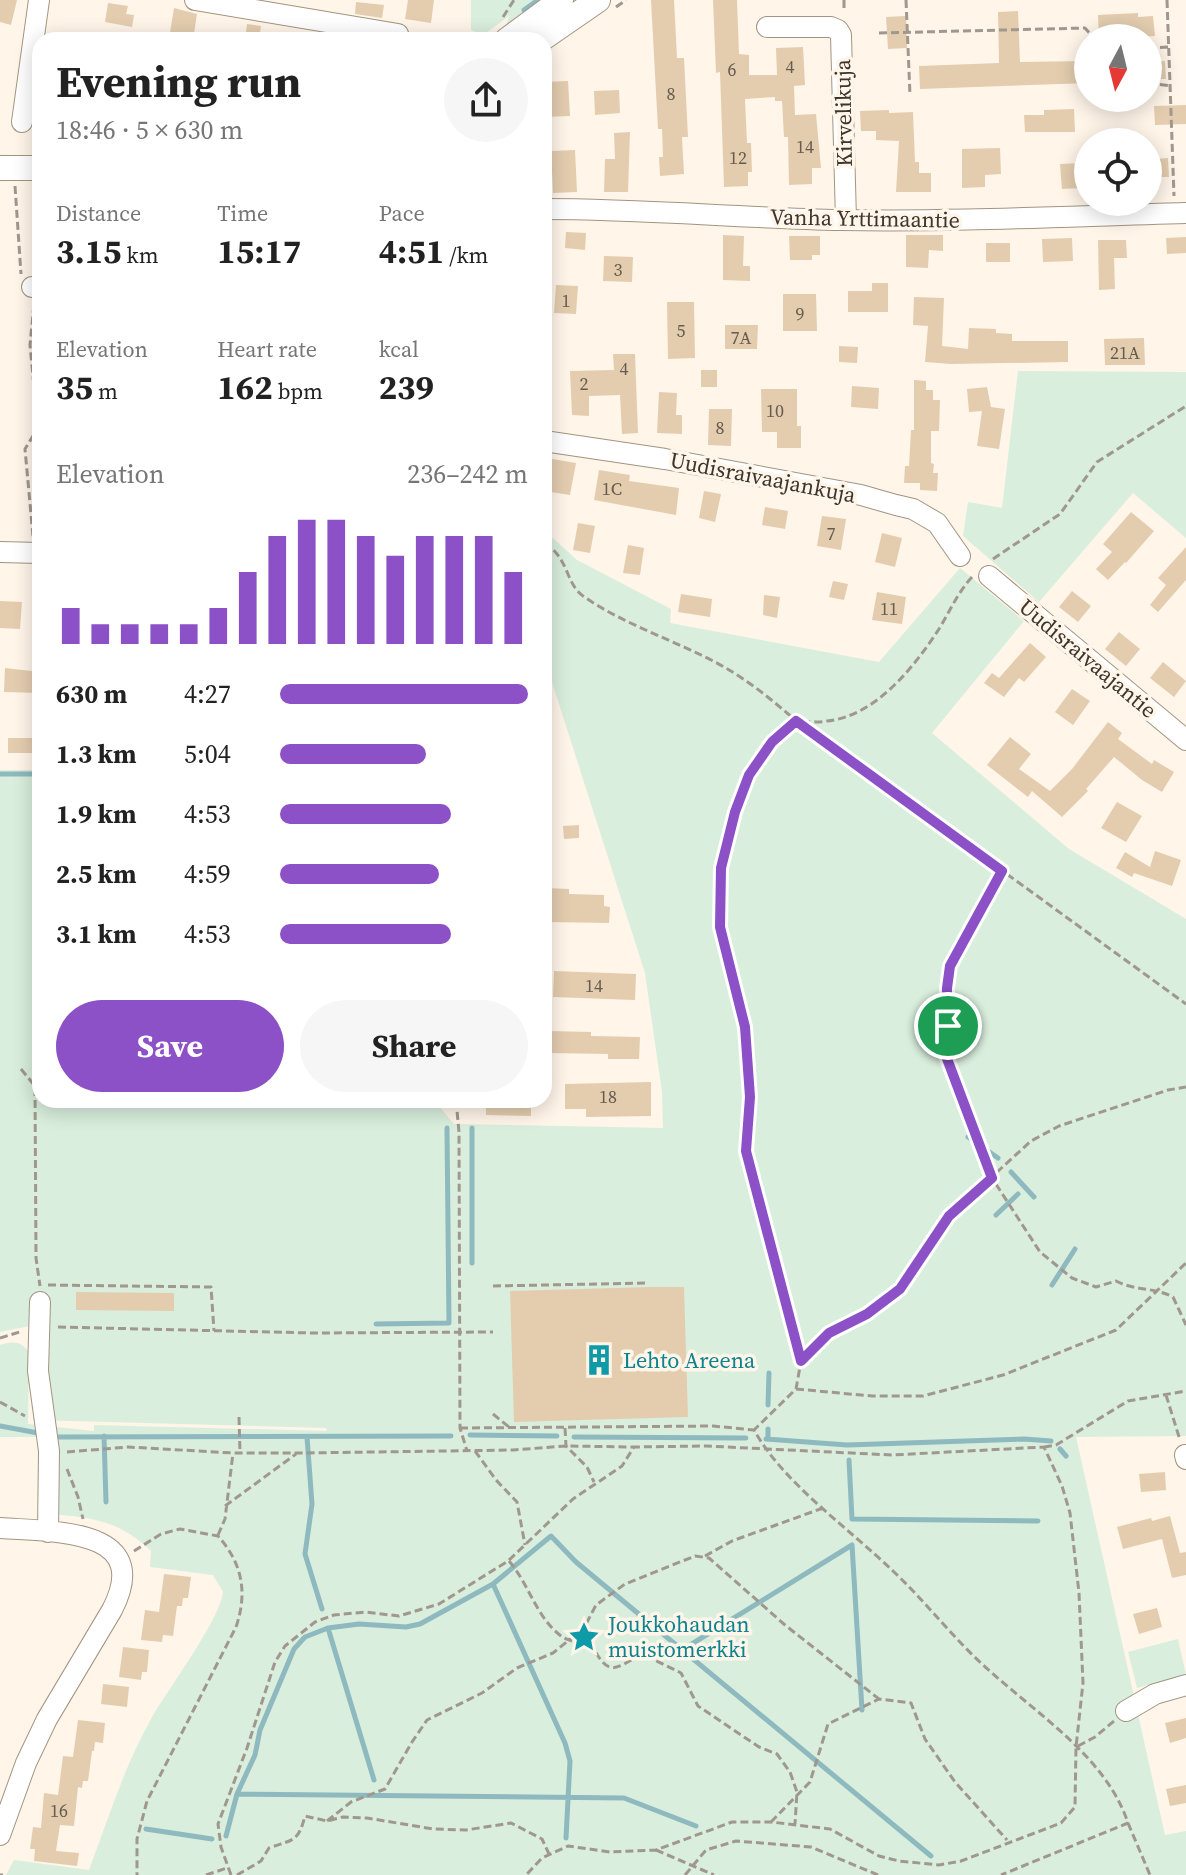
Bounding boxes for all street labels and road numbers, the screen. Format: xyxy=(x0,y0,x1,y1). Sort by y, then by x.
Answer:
street label: Kirvelikuja xyxy=(827,58,859,167)
street label: Vanha Yrttimaantie xyxy=(770,201,960,235)
street label: Uudisraivaajankuja xyxy=(668,444,859,510)
street label: Uudisraivaajantie xyxy=(1013,591,1163,725)

